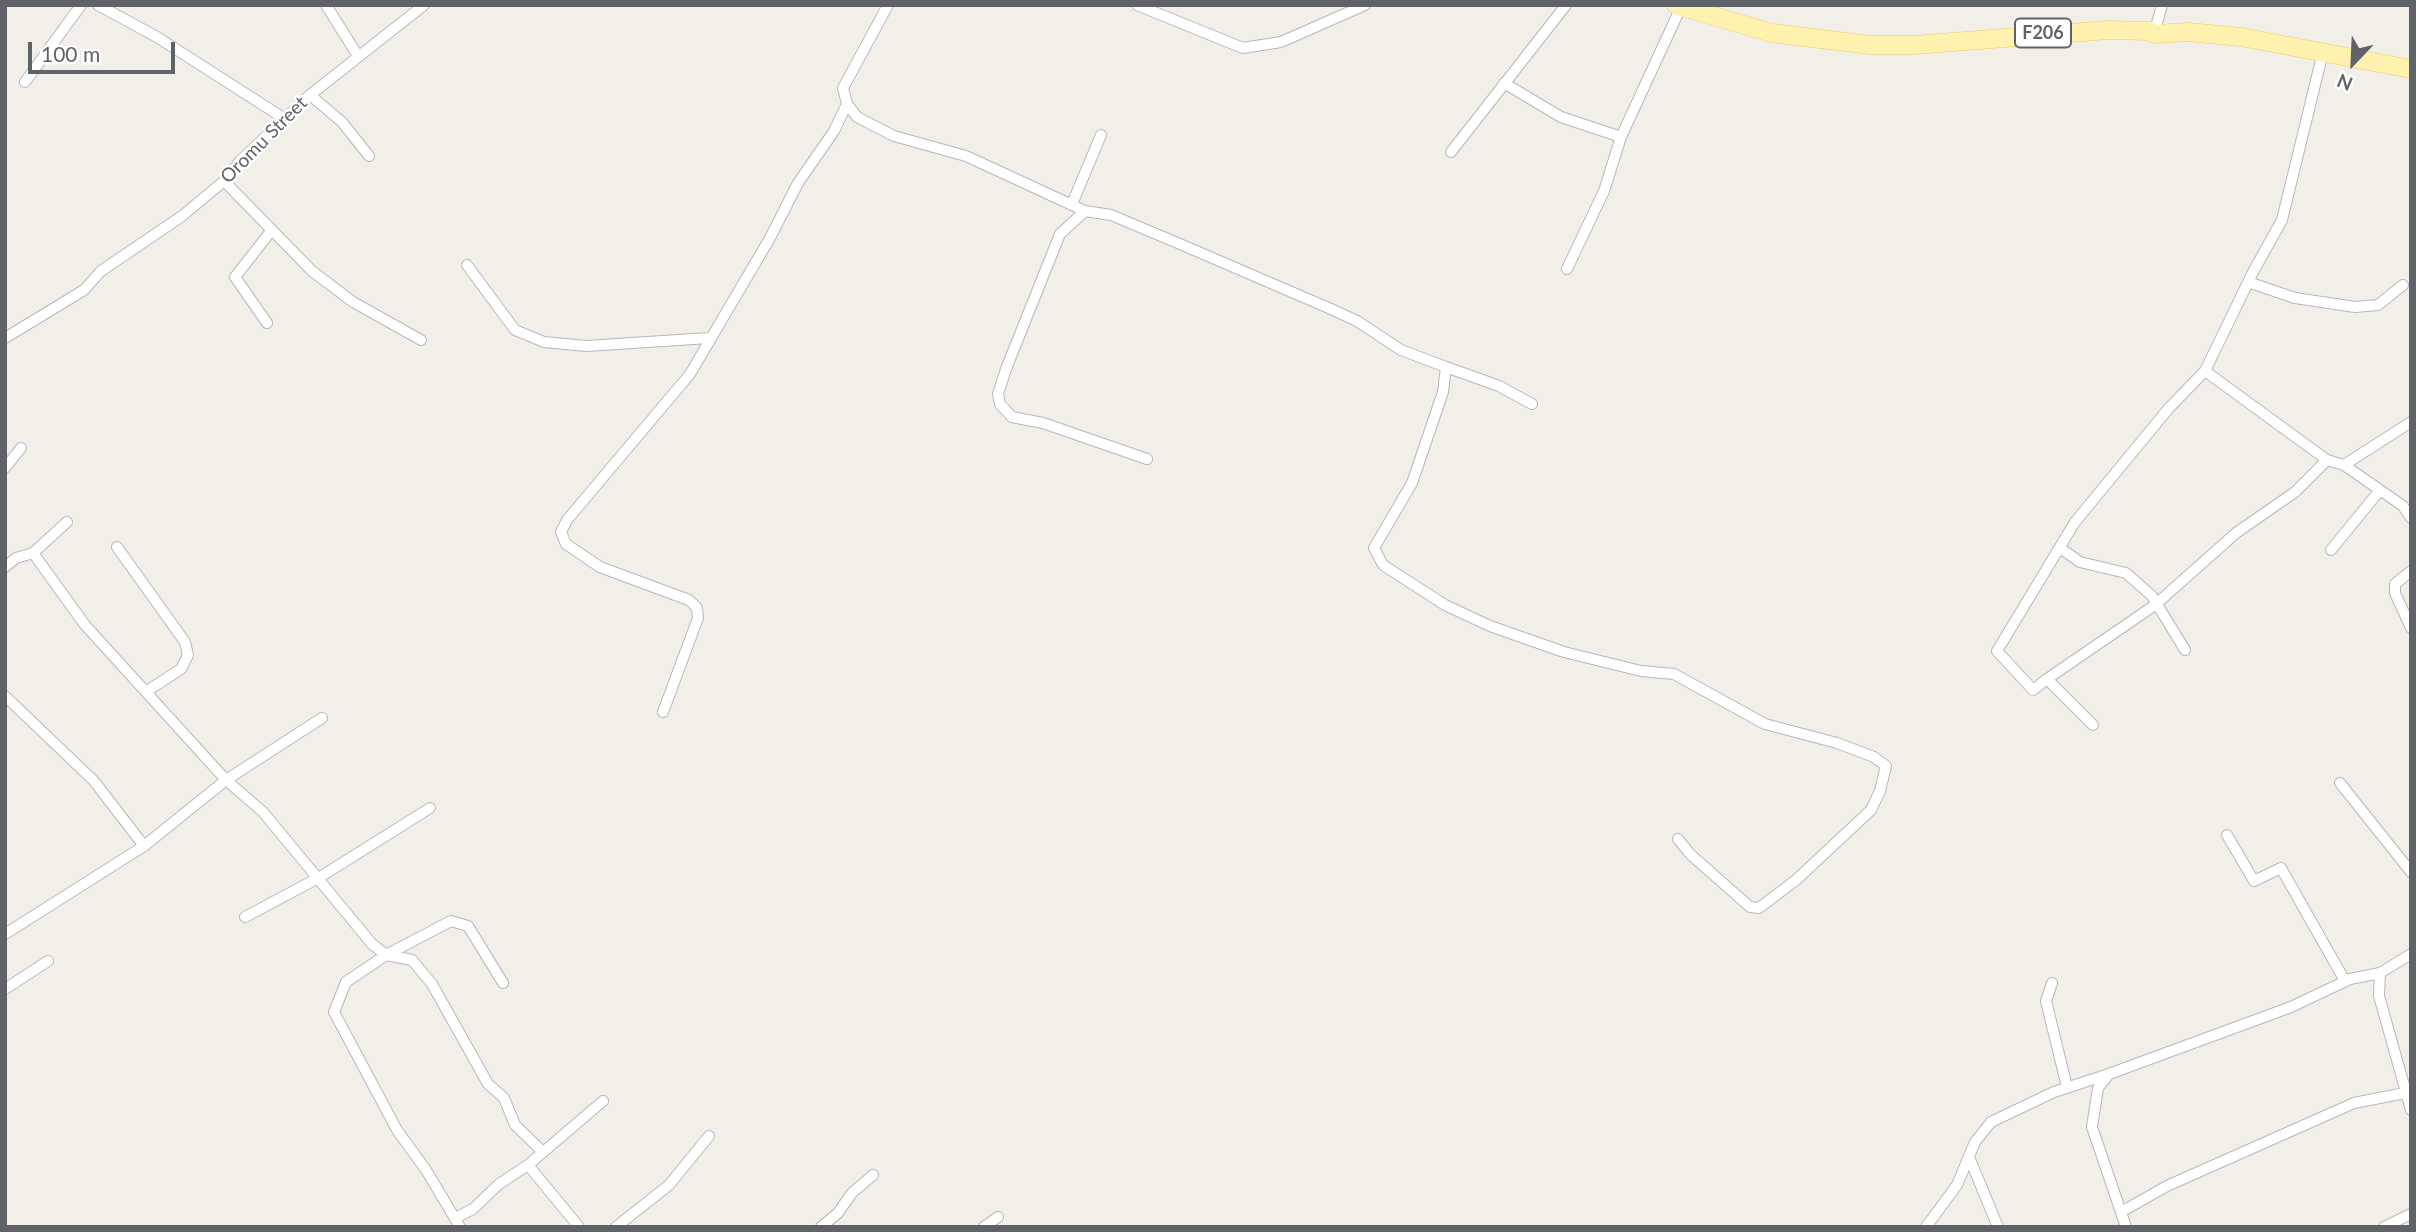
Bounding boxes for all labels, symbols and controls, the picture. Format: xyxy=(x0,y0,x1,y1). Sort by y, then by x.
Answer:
road number: F206 xyxy=(2015,18,2071,48)
scale bar xyxy=(32,28,178,72)
north arrow xyxy=(2318,28,2388,98)
text: 100 m xyxy=(41,41,100,66)
text: N xyxy=(2333,69,2356,96)
street label: Oromu Street xyxy=(216,92,312,188)

